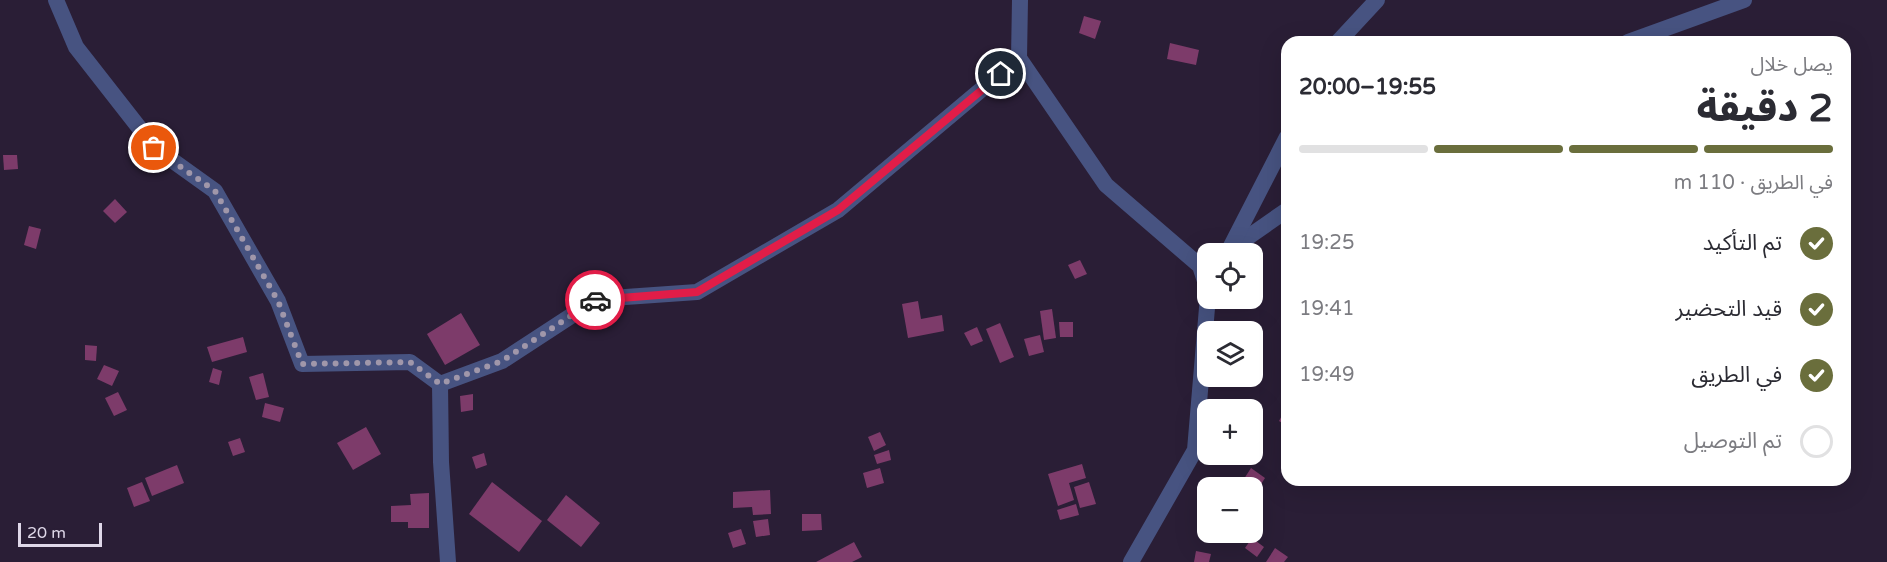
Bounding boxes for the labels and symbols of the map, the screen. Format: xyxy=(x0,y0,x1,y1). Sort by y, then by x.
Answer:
pin xyxy=(975,48,1026,99)
pin xyxy=(128,122,179,173)
courier xyxy=(565,270,625,330)
scale bar xyxy=(18,520,102,548)

